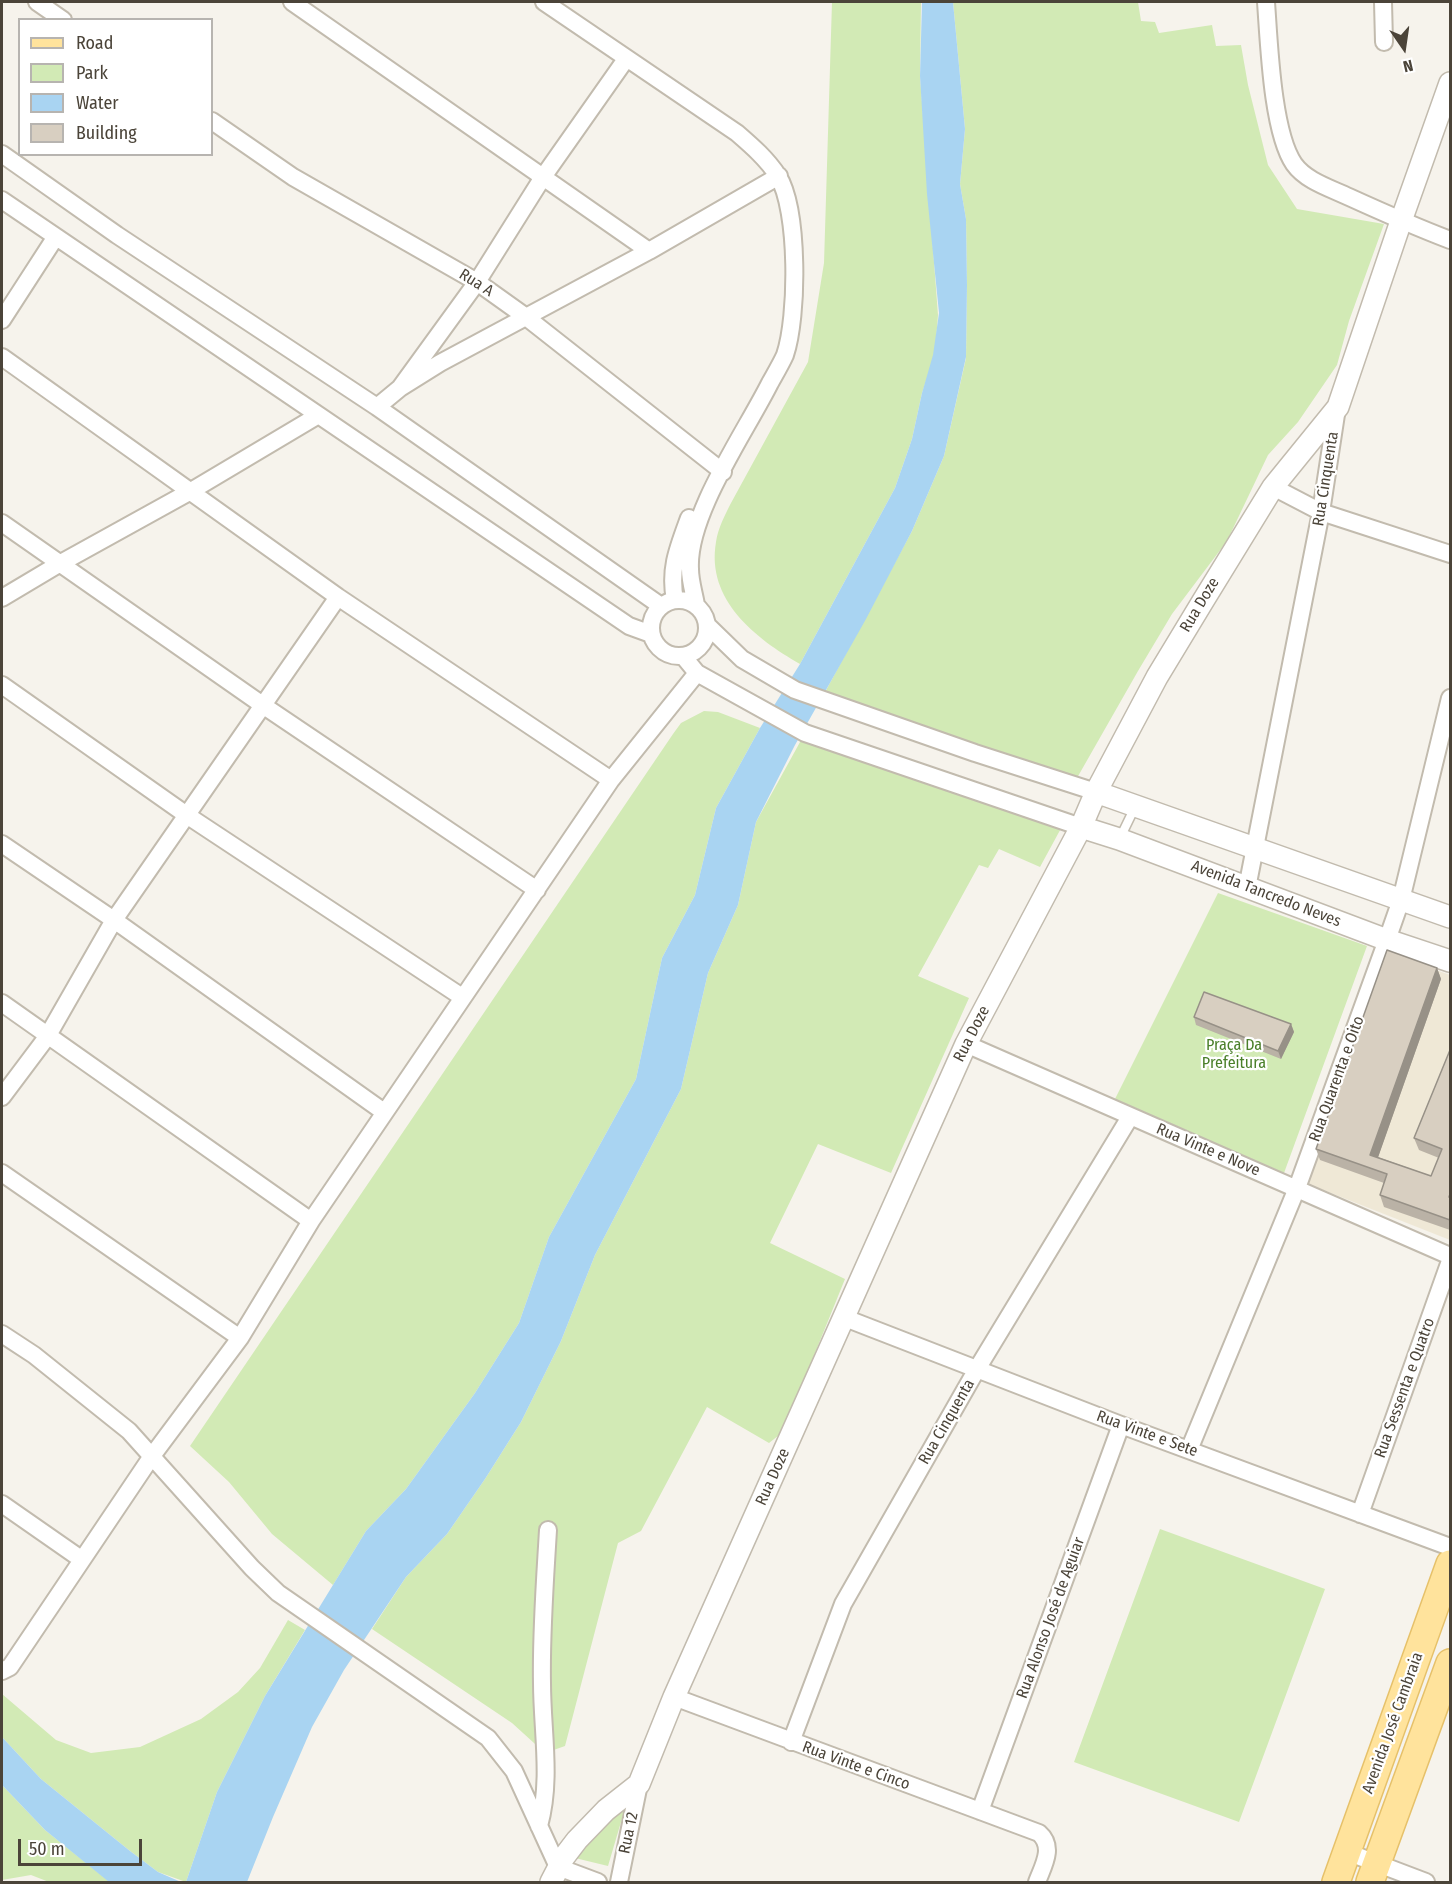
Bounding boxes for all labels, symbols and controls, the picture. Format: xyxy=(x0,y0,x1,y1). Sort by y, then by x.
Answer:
legend xyxy=(18,18,213,156)
north arrow xyxy=(1374,18,1434,78)
text: Road xyxy=(76,32,113,54)
text: N xyxy=(1401,56,1415,76)
text: Park xyxy=(76,62,108,84)
text: Water xyxy=(76,92,119,114)
text: Building xyxy=(76,122,137,144)
street label: Rua A xyxy=(455,265,497,301)
street label: Rua Cinquenta xyxy=(1309,430,1343,528)
street label: Rua Doze xyxy=(1176,574,1224,636)
street label: Avenida Tancredo Neves xyxy=(1188,857,1344,931)
street label: Rua Doze xyxy=(950,1003,994,1065)
street label: Rua Quarenta e Oito xyxy=(1305,1014,1369,1144)
park label: Praça Da Prefeitura xyxy=(1202,1036,1266,1074)
street label: Rua Vinte e Nove xyxy=(1153,1120,1263,1180)
street label: Rua Sessenta e Quatro xyxy=(1371,1315,1439,1461)
street label: Rua Cinquenta xyxy=(915,1376,979,1468)
street label: Rua Vinte e Sete xyxy=(1094,1407,1200,1461)
street label: Rua Doze xyxy=(752,1446,794,1508)
street label: Rua Alonso José de Aguiar xyxy=(1013,1535,1089,1701)
street label: Avenida José Cambraia xyxy=(1359,1650,1427,1796)
street label: Rua Vinte e Cinco xyxy=(800,1738,912,1794)
street label: Rua 12 xyxy=(615,1810,643,1856)
scale bar xyxy=(21,1827,146,1865)
text: 50 m xyxy=(29,1838,65,1860)

